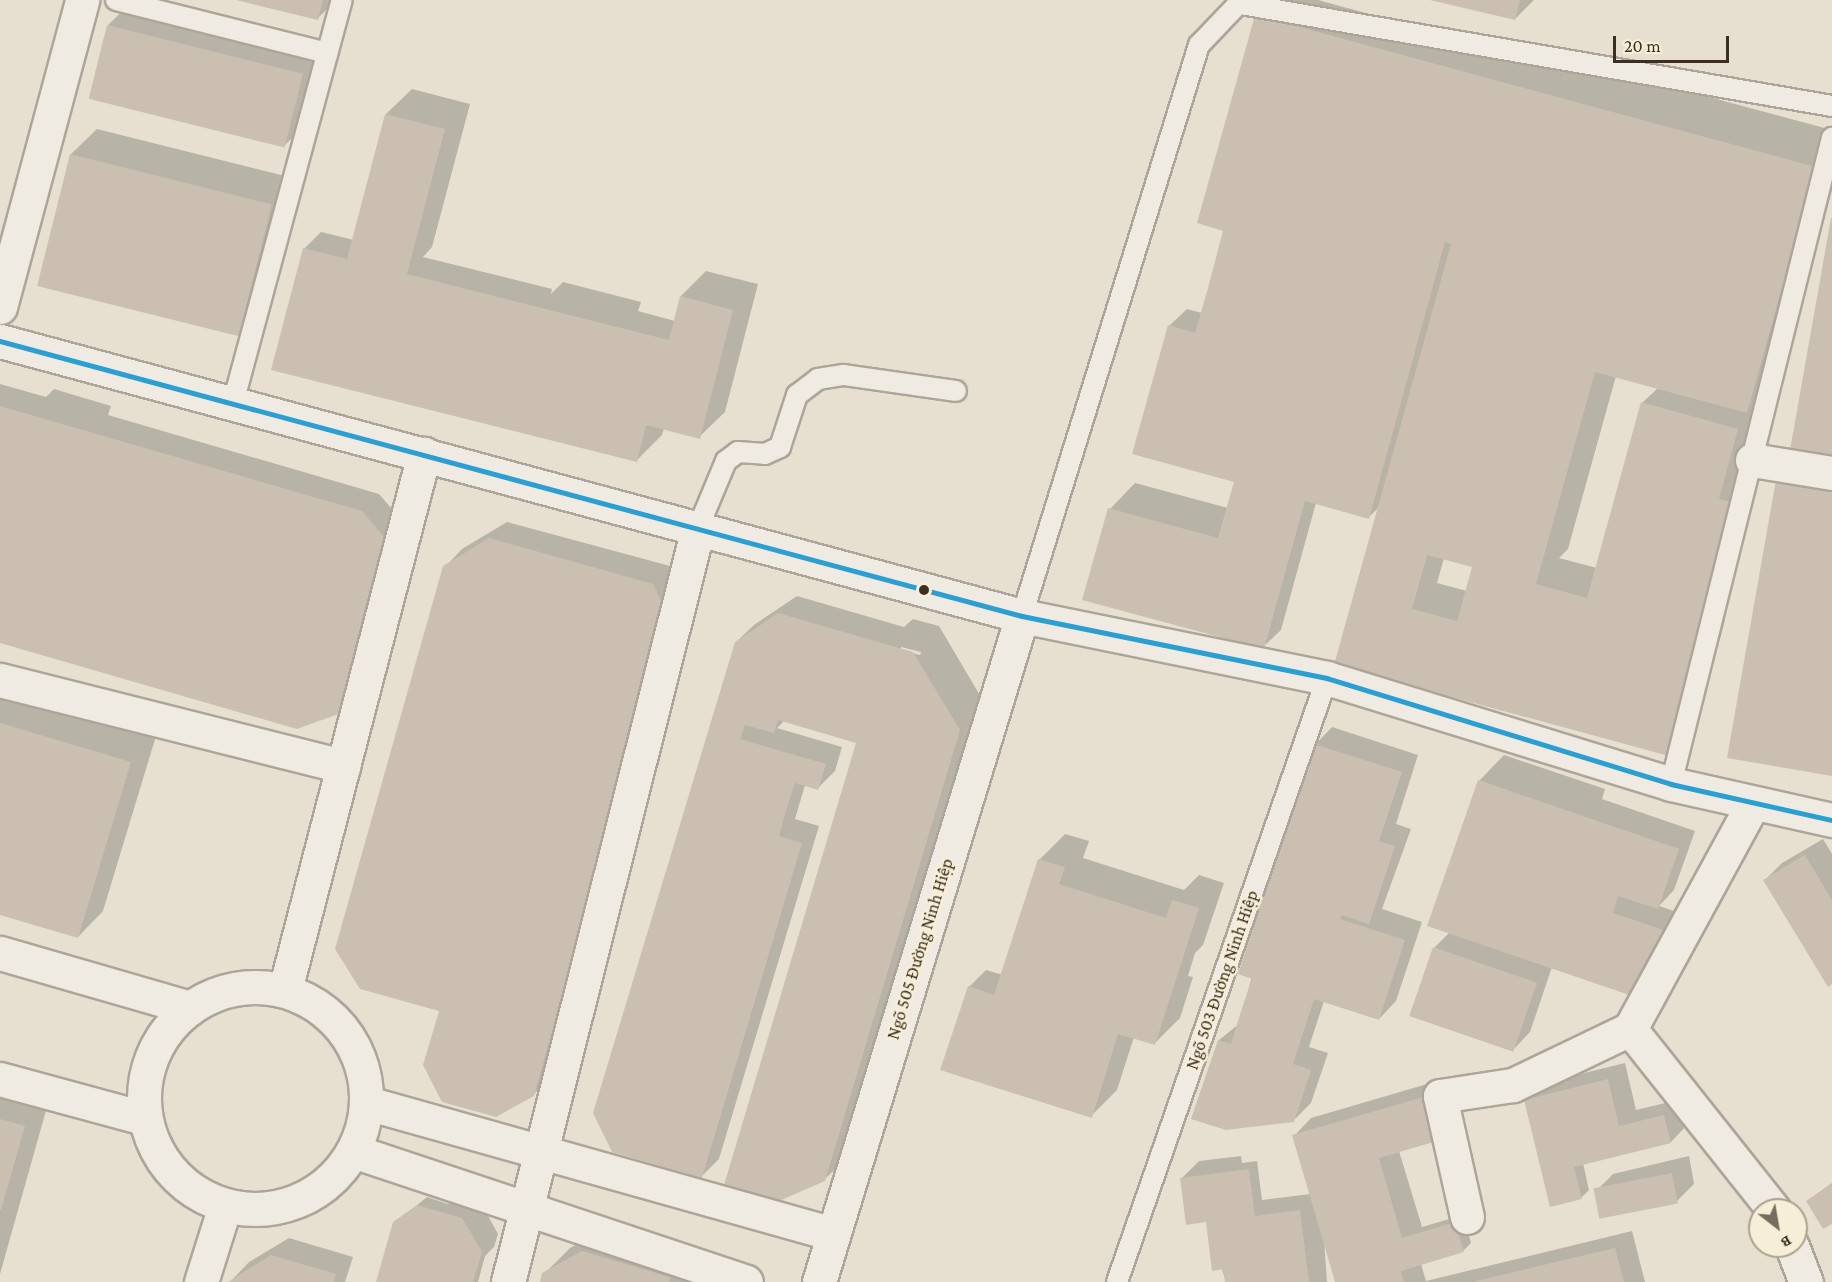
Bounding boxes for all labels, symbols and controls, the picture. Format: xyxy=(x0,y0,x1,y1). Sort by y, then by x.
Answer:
scale bar xyxy=(1616,24,1732,62)
text: 20 m xyxy=(1624,36,1661,56)
unlabelled marker xyxy=(918,584,930,596)
street label: Ngõ 505 Đường Ninh Hiệp xyxy=(882,856,958,1042)
street label: Ngõ 503 Đường Ninh Hiệp xyxy=(1181,887,1263,1073)
north arrow xyxy=(1748,1198,1808,1258)
text: B xyxy=(1778,1232,1795,1252)

